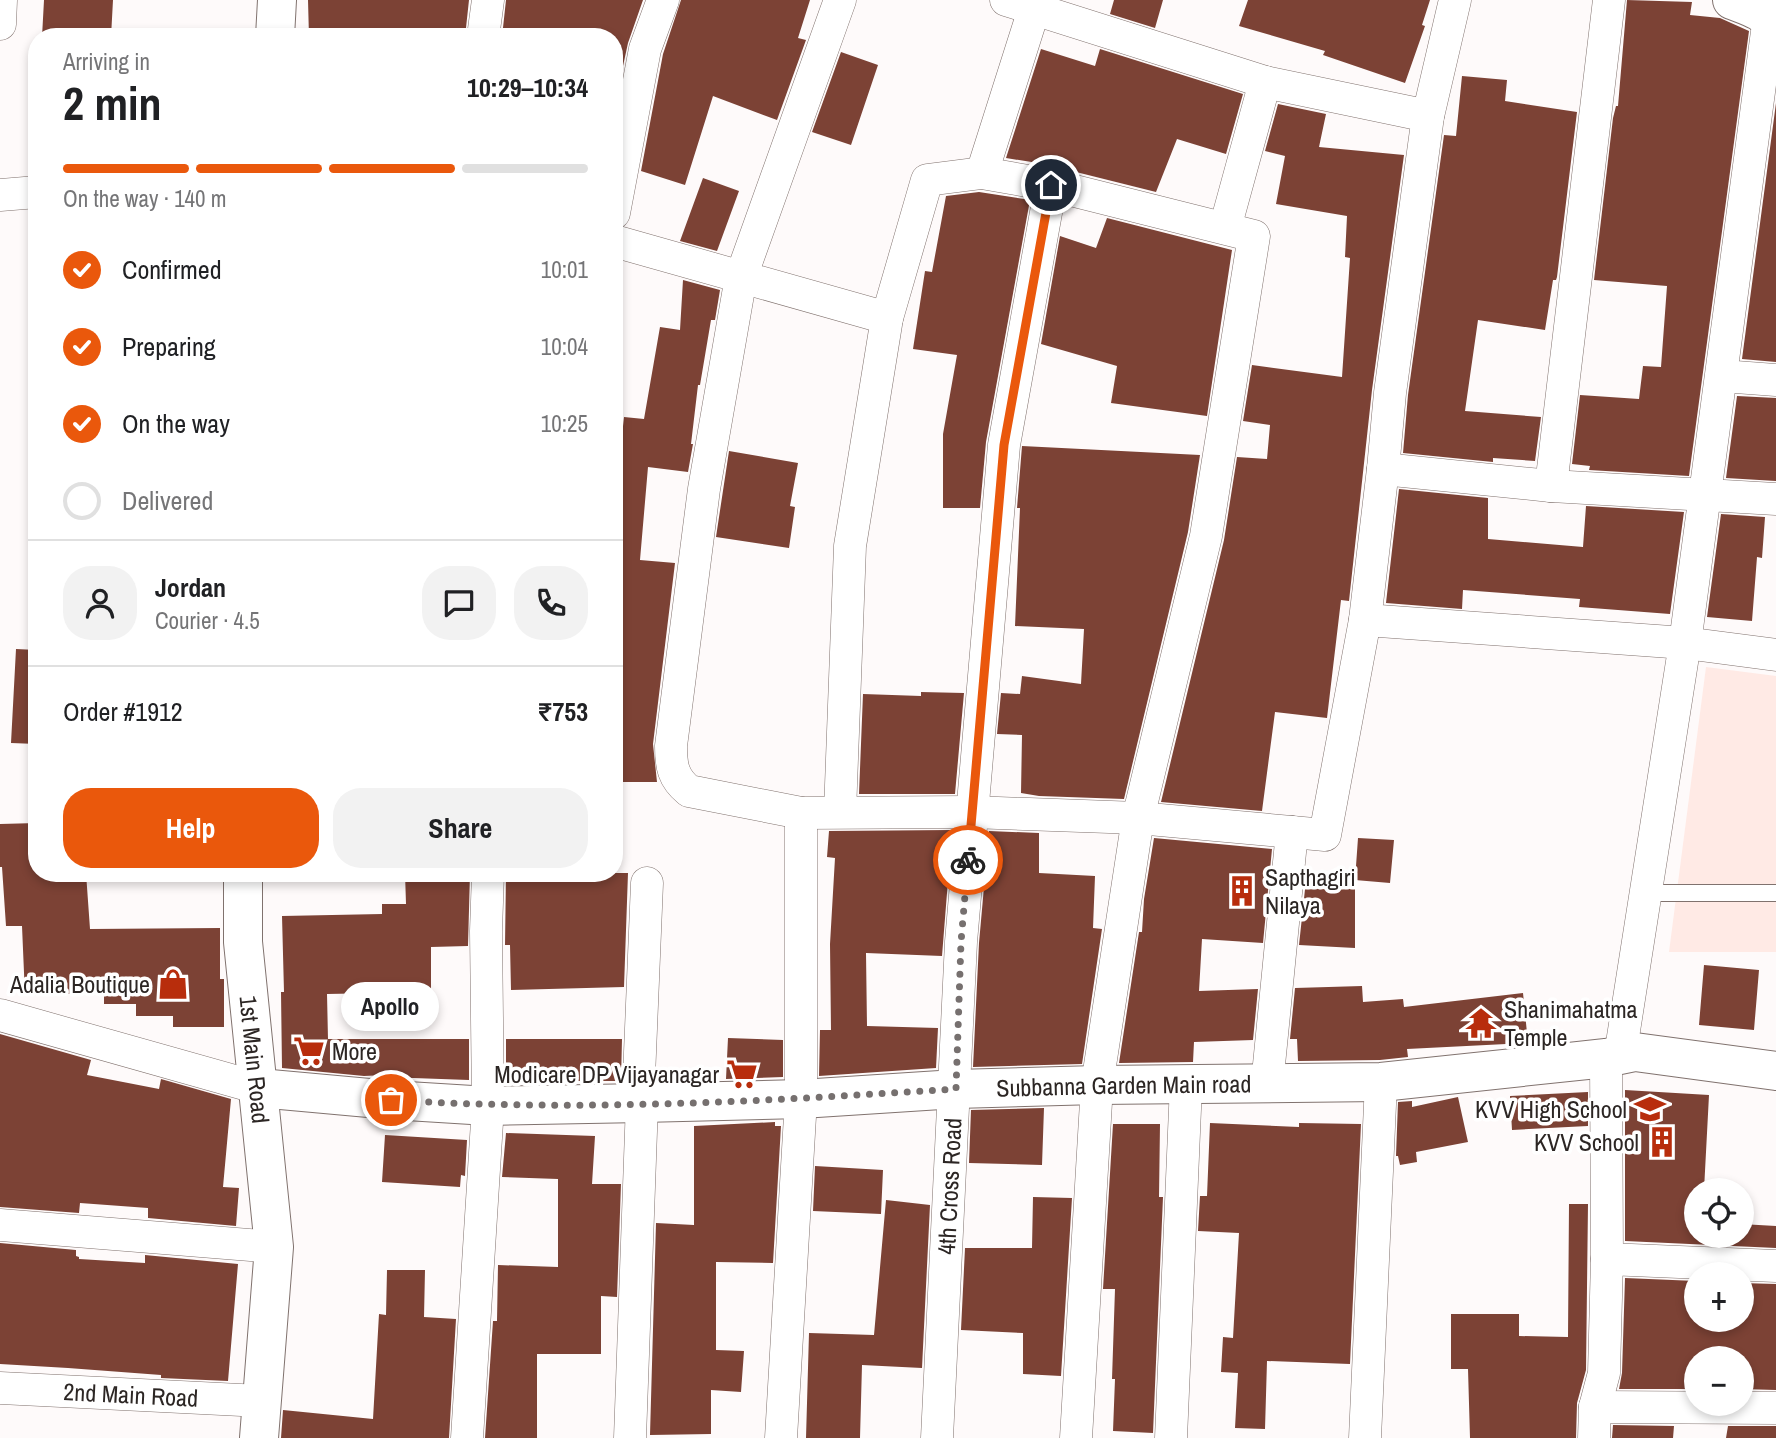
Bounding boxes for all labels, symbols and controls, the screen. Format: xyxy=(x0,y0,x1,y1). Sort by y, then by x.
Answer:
text: Arriving in xyxy=(63,46,150,77)
text: 10:29–10:34 xyxy=(467,70,588,105)
text: 2 min xyxy=(63,72,162,134)
pin xyxy=(1021,155,1081,215)
icon: home xyxy=(1032,166,1070,204)
text: On the way · 140 m xyxy=(63,183,227,214)
icon: check xyxy=(63,251,101,289)
text: Confirmed xyxy=(122,252,222,287)
text: 10:01 xyxy=(541,254,588,285)
icon: check xyxy=(63,328,101,366)
text: Preparing xyxy=(122,329,216,364)
text: 10:04 xyxy=(541,331,588,362)
icon: check xyxy=(63,405,101,443)
text: On the way xyxy=(122,406,230,441)
text: 10:25 xyxy=(541,408,588,439)
text: Delivered xyxy=(122,483,213,518)
button: person xyxy=(63,566,137,640)
button: chat xyxy=(422,566,496,640)
button: phone xyxy=(514,566,588,640)
text: Jordan xyxy=(155,570,226,605)
text: Courier · 4.5 xyxy=(155,605,260,636)
text: Order #1912 xyxy=(63,694,183,729)
text: ₹753 xyxy=(537,694,588,729)
button: Help xyxy=(63,788,319,868)
button: Share xyxy=(333,788,588,868)
courier xyxy=(933,825,1003,895)
icon: bike xyxy=(949,841,987,879)
place label: Sapthagiri Nilaya xyxy=(1265,861,1356,921)
building icon: Sapthagiri Nilaya xyxy=(1225,874,1259,908)
shop icon: Adalia Boutique xyxy=(156,967,190,1001)
place label: Adalia Boutique xyxy=(9,968,150,1000)
callout: Apollo xyxy=(342,981,440,1030)
text: Apollo xyxy=(361,991,419,1022)
place label: Shanimahatma Temple xyxy=(1504,993,1638,1053)
street label: 1st Main Road xyxy=(233,994,277,1125)
temple icon: Shanimahatma Temple xyxy=(1464,1006,1498,1040)
supermarket icon: More xyxy=(292,1034,326,1068)
place label: More xyxy=(332,1035,377,1067)
supermarket icon: Modicare DP Vijayanagar xyxy=(725,1057,759,1091)
place label: Modicare DP Vijayanagar xyxy=(494,1058,719,1090)
street label: Subbanna Garden Main road xyxy=(996,1067,1252,1104)
pin xyxy=(361,1070,421,1130)
icon: bag xyxy=(372,1081,410,1119)
school or university icon: KVV High School xyxy=(1633,1092,1667,1126)
place label: KVV High School xyxy=(1475,1093,1627,1125)
street label: 4th Cross Road xyxy=(930,1117,968,1255)
building icon: KVV School xyxy=(1645,1125,1679,1159)
place label: KVV School xyxy=(1534,1126,1639,1158)
map controls xyxy=(1684,1178,1754,1416)
button: locate xyxy=(1684,1178,1754,1248)
button: + xyxy=(1684,1262,1754,1332)
button: − xyxy=(1684,1346,1754,1416)
street label: 2nd Main Road xyxy=(63,1375,199,1414)

